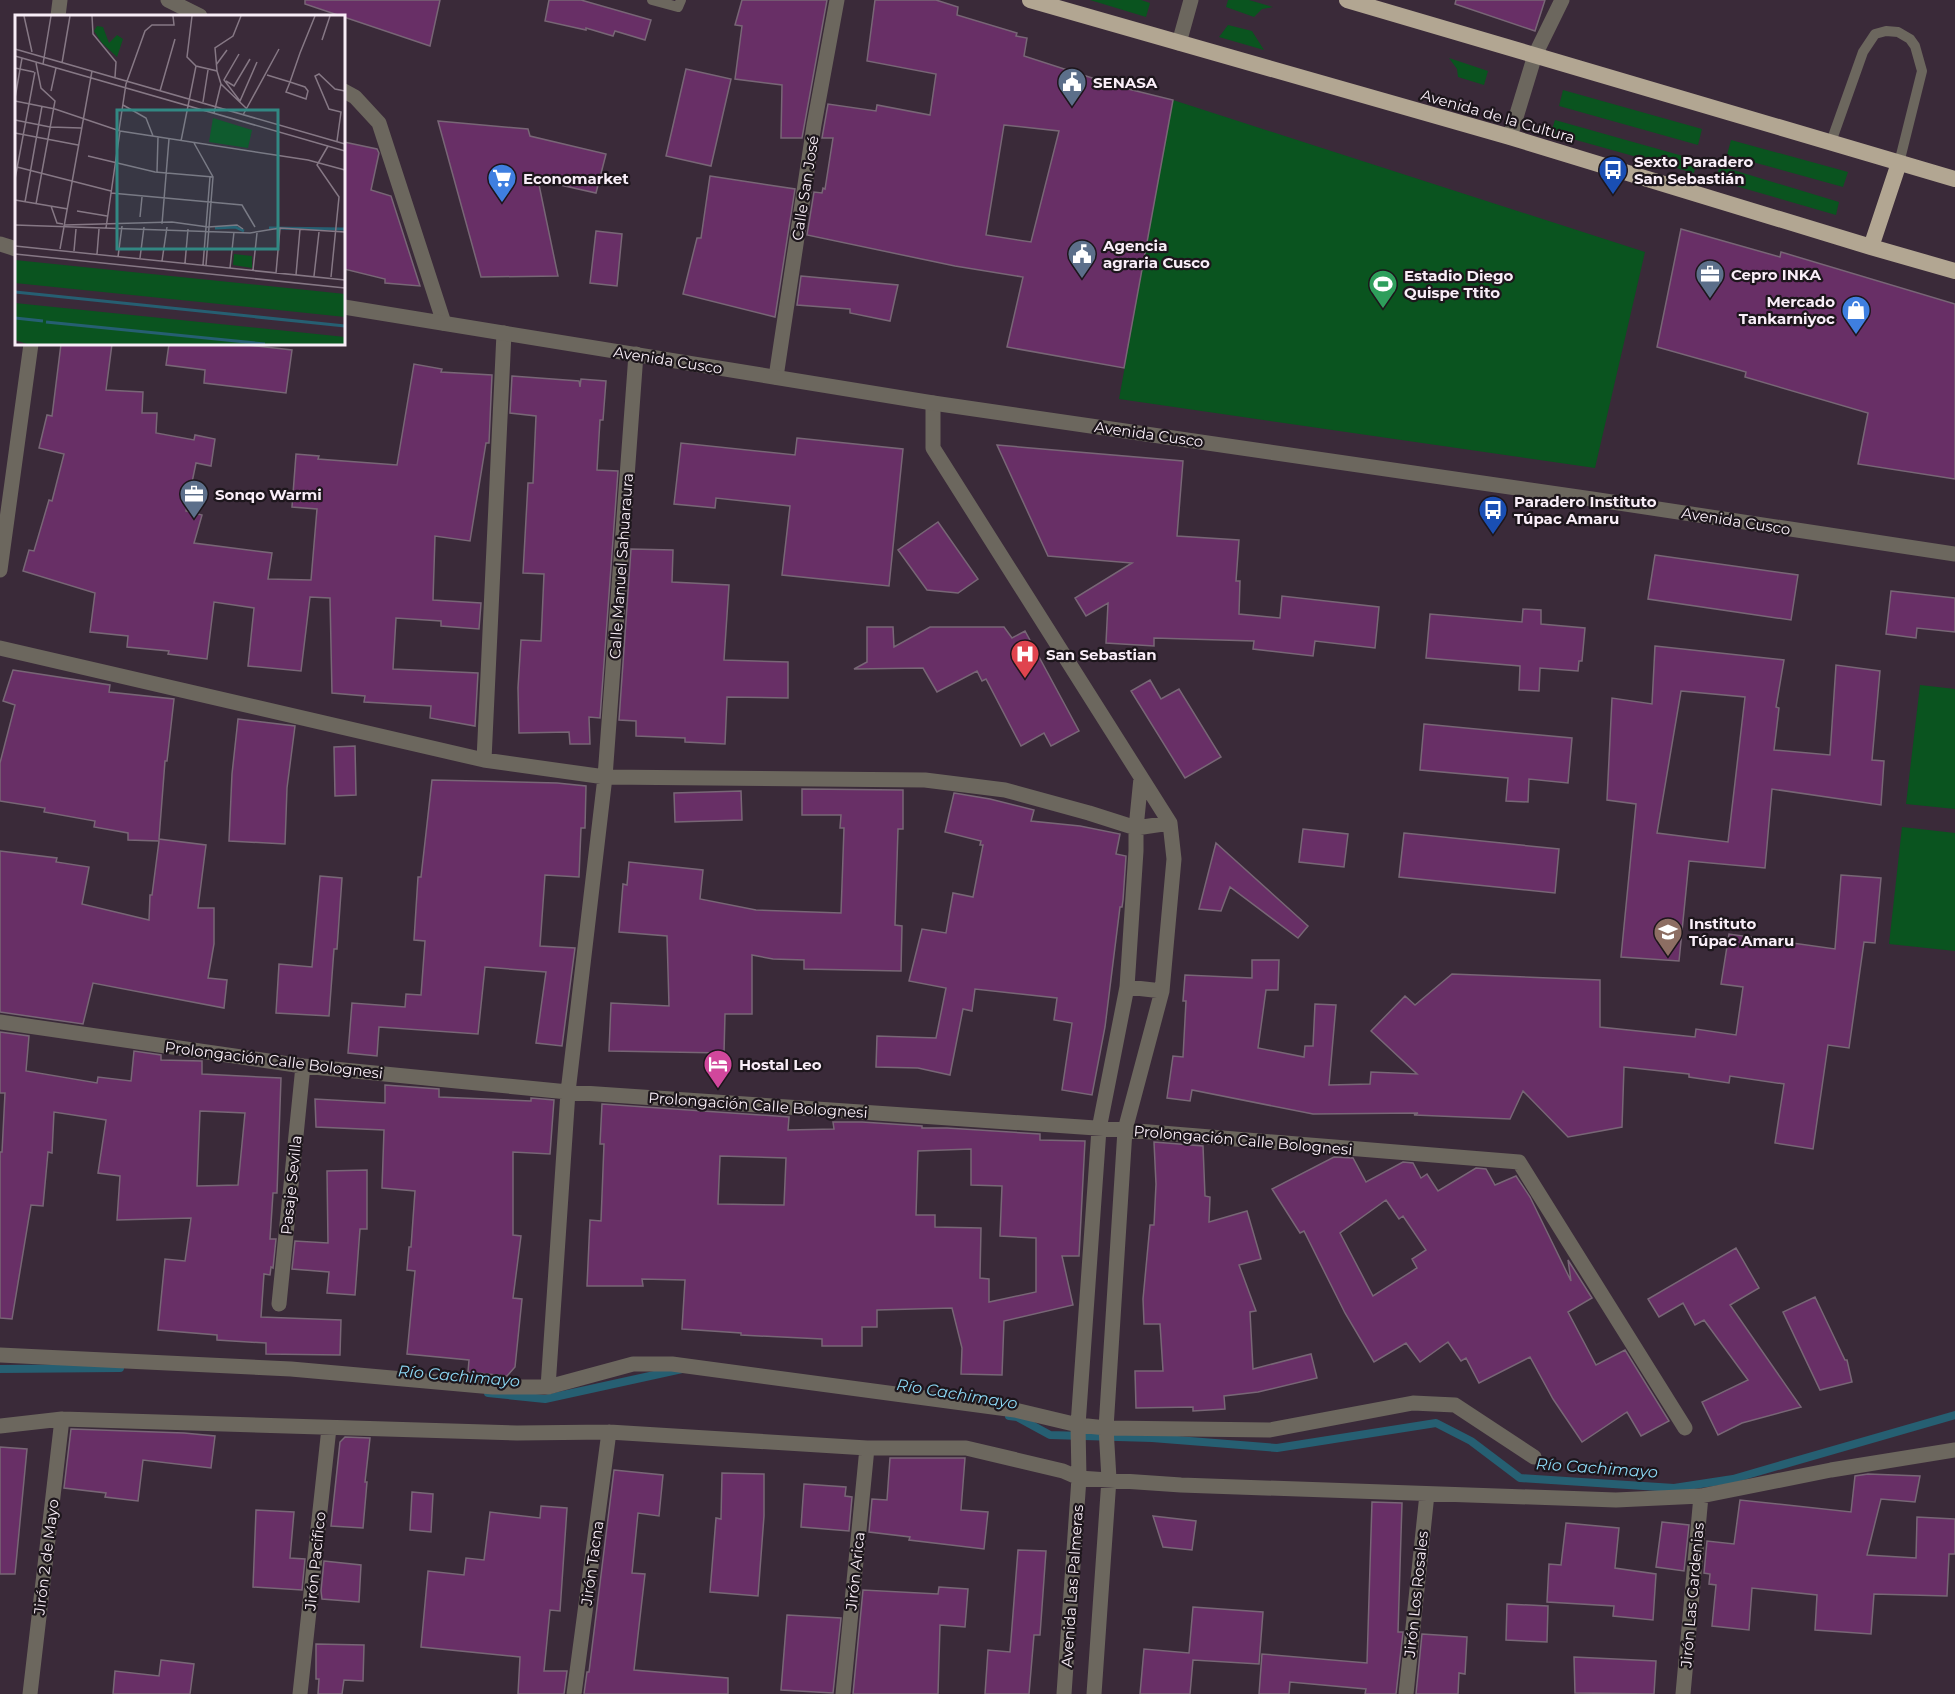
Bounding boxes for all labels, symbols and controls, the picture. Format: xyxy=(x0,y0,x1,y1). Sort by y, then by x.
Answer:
inset map xyxy=(15,15,345,345)
public building icon: SENASA xyxy=(1056,66,1088,108)
place label: SENASA xyxy=(1093,73,1158,92)
street label: Avenida de la Cultura xyxy=(1419,85,1577,147)
street label: Calle San José xyxy=(787,134,823,242)
place label: Sexto Paradero San Sebastián xyxy=(1634,152,1753,188)
bus stop icon: Sexto Paradero San Sebastián xyxy=(1597,154,1629,196)
supermarket icon: Economarket xyxy=(486,162,518,204)
place label: Economarket xyxy=(523,169,629,188)
place label: Agencia agraria Cusco xyxy=(1102,236,1210,272)
public building icon: Agencia agraria Cusco xyxy=(1066,238,1098,280)
office icon: Cepro INKA xyxy=(1694,258,1726,300)
place label: Cepro INKA xyxy=(1731,265,1821,284)
place label: Estadio Diego Quispe Ttito xyxy=(1404,266,1513,302)
sports icon: Estadio Diego Quispe Ttito xyxy=(1367,268,1399,310)
place label: Mercado Tankarniyoc xyxy=(1739,292,1835,328)
shop icon: Mercado Tankarniyoc xyxy=(1840,294,1872,336)
street label: Avenida Cusco xyxy=(612,342,724,378)
street label: Avenida Cusco xyxy=(1093,417,1205,451)
street label: Calle Manuel Sahuaraura xyxy=(605,472,637,660)
office icon: Sonqo Warmi xyxy=(178,478,210,520)
place label: Sonqo Warmi xyxy=(215,485,322,504)
place label: Paradero Instituto Túpac Amaru xyxy=(1514,492,1657,528)
bus stop icon: Paradero Instituto Túpac Amaru xyxy=(1477,494,1509,536)
street label: Avenida Cusco xyxy=(1680,503,1792,539)
hospital icon: San Sebastian xyxy=(1009,638,1041,680)
place label: San Sebastian xyxy=(1046,645,1157,664)
place label: Instituto Túpac Amaru xyxy=(1689,914,1794,950)
school or university icon: Instituto Túpac Amaru xyxy=(1652,916,1684,958)
street label: Prolongación Calle Bolognesi xyxy=(164,1037,384,1083)
hotel icon: Hostal Leo xyxy=(702,1048,734,1090)
place label: Hostal Leo xyxy=(739,1055,822,1074)
street label: Prolongación Calle Bolognesi xyxy=(648,1088,868,1122)
street label: Prolongación Calle Bolognesi xyxy=(1133,1121,1353,1159)
street label: Pasaje Sevilla xyxy=(276,1134,306,1236)
water label: Río Cachimayo xyxy=(397,1361,521,1391)
water label: Río Cachimayo xyxy=(895,1375,1019,1413)
water label: Río Cachimayo xyxy=(1535,1454,1659,1482)
street label: Jirón 2 de Mayo xyxy=(29,1498,63,1617)
street label: Avenida Las Palmeras xyxy=(1057,1504,1087,1668)
street label: Jirón Pacifico xyxy=(300,1511,330,1612)
street label: Jirón Tacna xyxy=(577,1519,607,1608)
street label: Jirón Las Gardenias xyxy=(1676,1522,1708,1669)
street label: Jirón Los Rosales xyxy=(1400,1530,1432,1659)
street label: Jirón Arica xyxy=(841,1531,869,1612)

